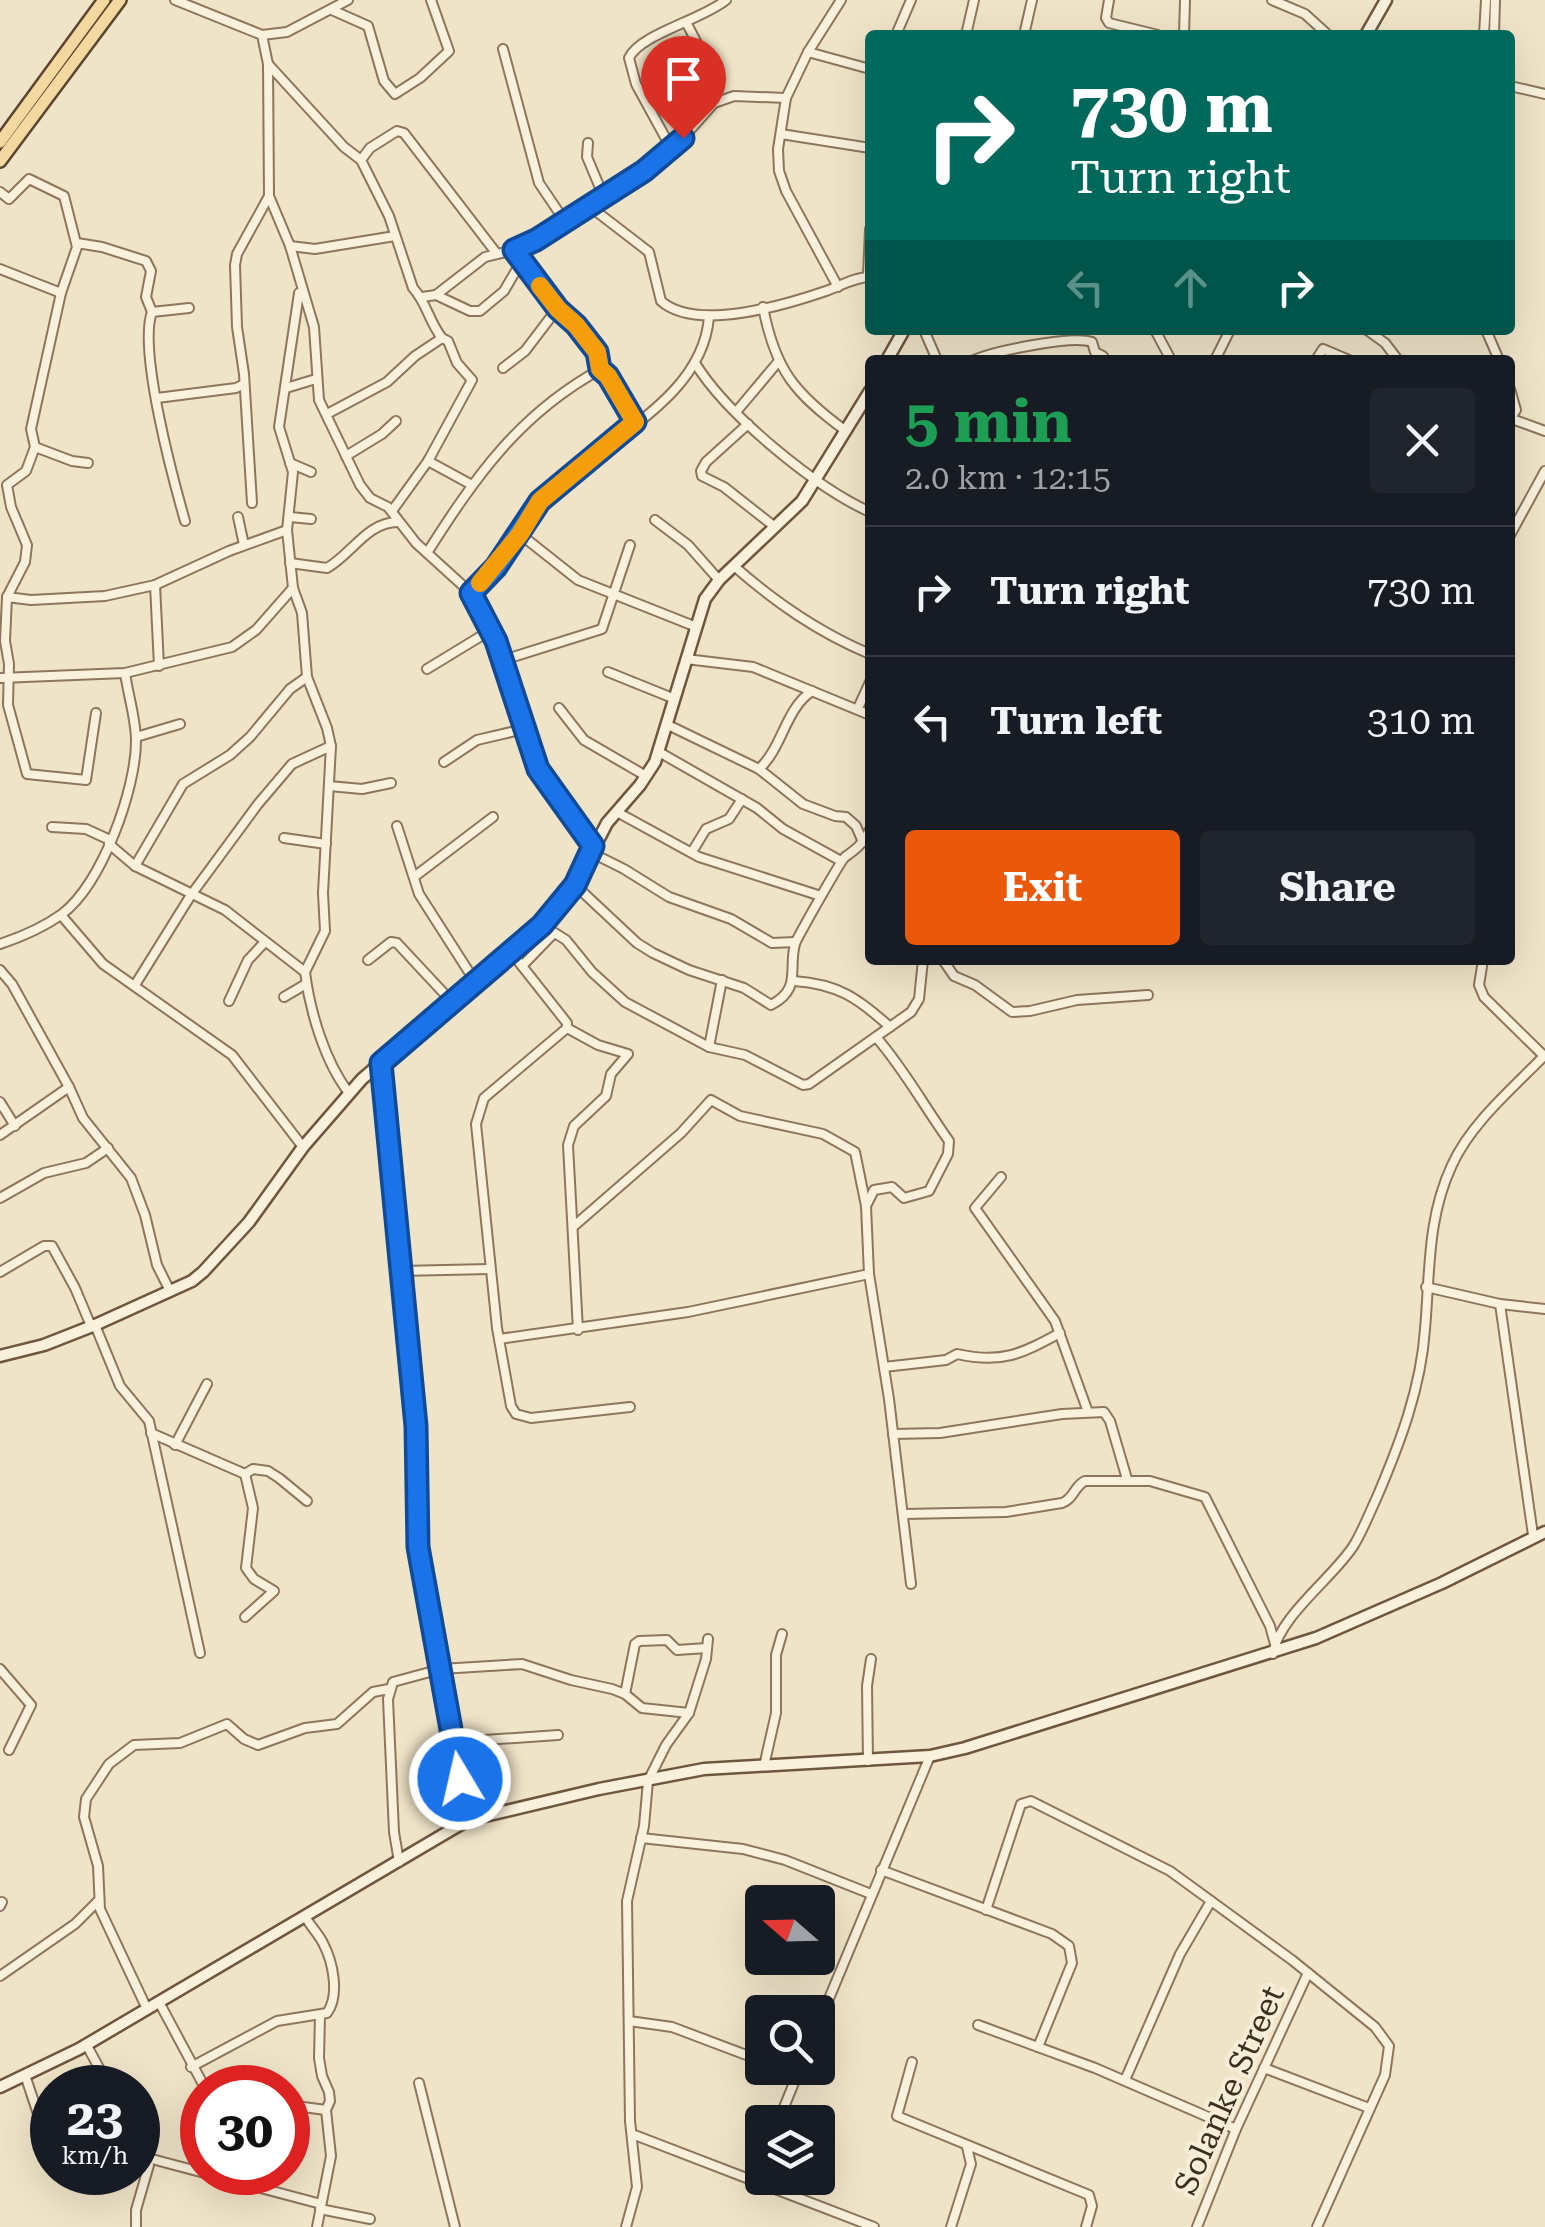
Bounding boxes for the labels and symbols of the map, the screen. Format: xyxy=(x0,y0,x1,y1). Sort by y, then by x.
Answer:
pin xyxy=(641,36,726,139)
position arrow xyxy=(408,1727,512,1831)
north arrow xyxy=(745,1885,835,1975)
street label: Solanke Street xyxy=(1166,1980,1292,2200)
speed limit sign: 30 xyxy=(180,2065,310,2195)

